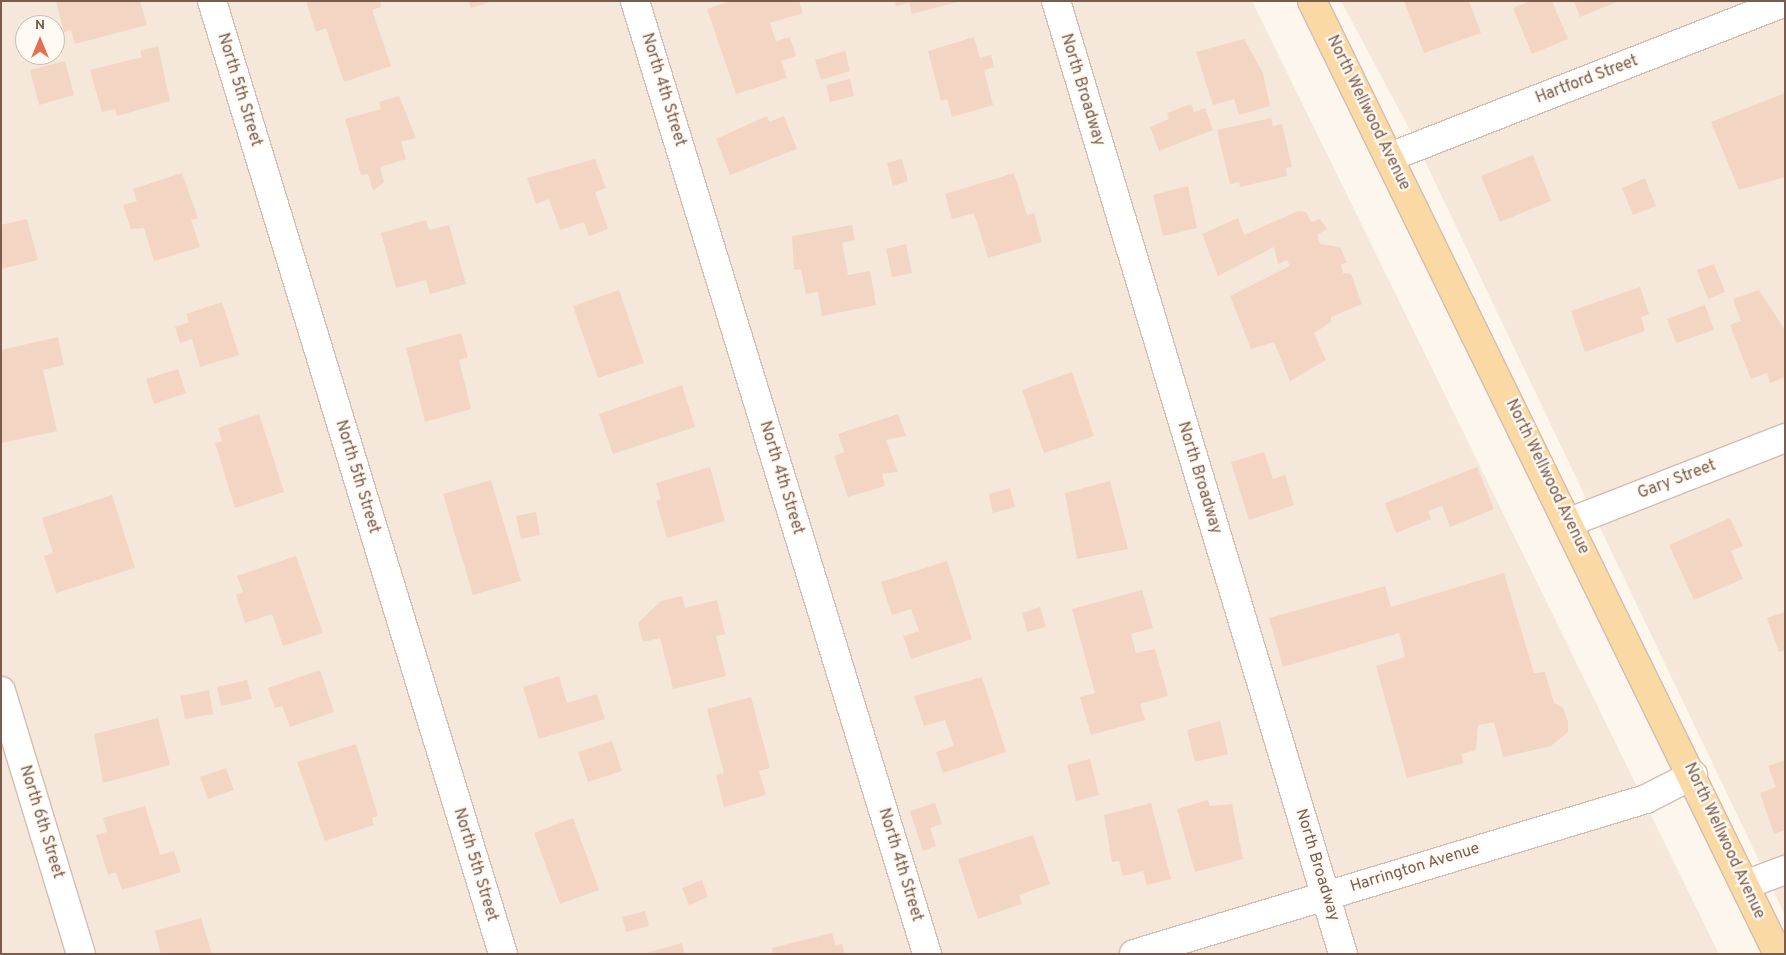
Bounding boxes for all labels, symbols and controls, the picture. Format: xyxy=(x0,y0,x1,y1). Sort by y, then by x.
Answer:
north arrow xyxy=(15,15,65,65)
text: N xyxy=(35,17,45,34)
street label: North 5th Street xyxy=(213,31,265,149)
street label: North 4th Street xyxy=(637,31,689,149)
street label: North Broadway xyxy=(1056,32,1108,148)
street label: North Wellwood Avenue xyxy=(1322,32,1414,194)
street label: Hartford Street xyxy=(1533,52,1641,108)
street label: North Wellwood Avenue xyxy=(1501,396,1593,558)
street label: North 5th Street xyxy=(331,418,383,536)
street label: North 4th Street xyxy=(755,419,807,537)
street label: North Broadway xyxy=(1173,420,1225,536)
street label: Gary Street xyxy=(1635,456,1719,504)
street label: North Wellwood Avenue xyxy=(1679,759,1769,923)
street label: North 6th Street xyxy=(15,763,67,881)
street label: North 5th Street xyxy=(449,806,501,924)
street label: North 4th Street xyxy=(874,806,926,924)
street label: North Broadway xyxy=(1291,807,1343,923)
street label: Harrington Avenue xyxy=(1348,839,1482,897)

